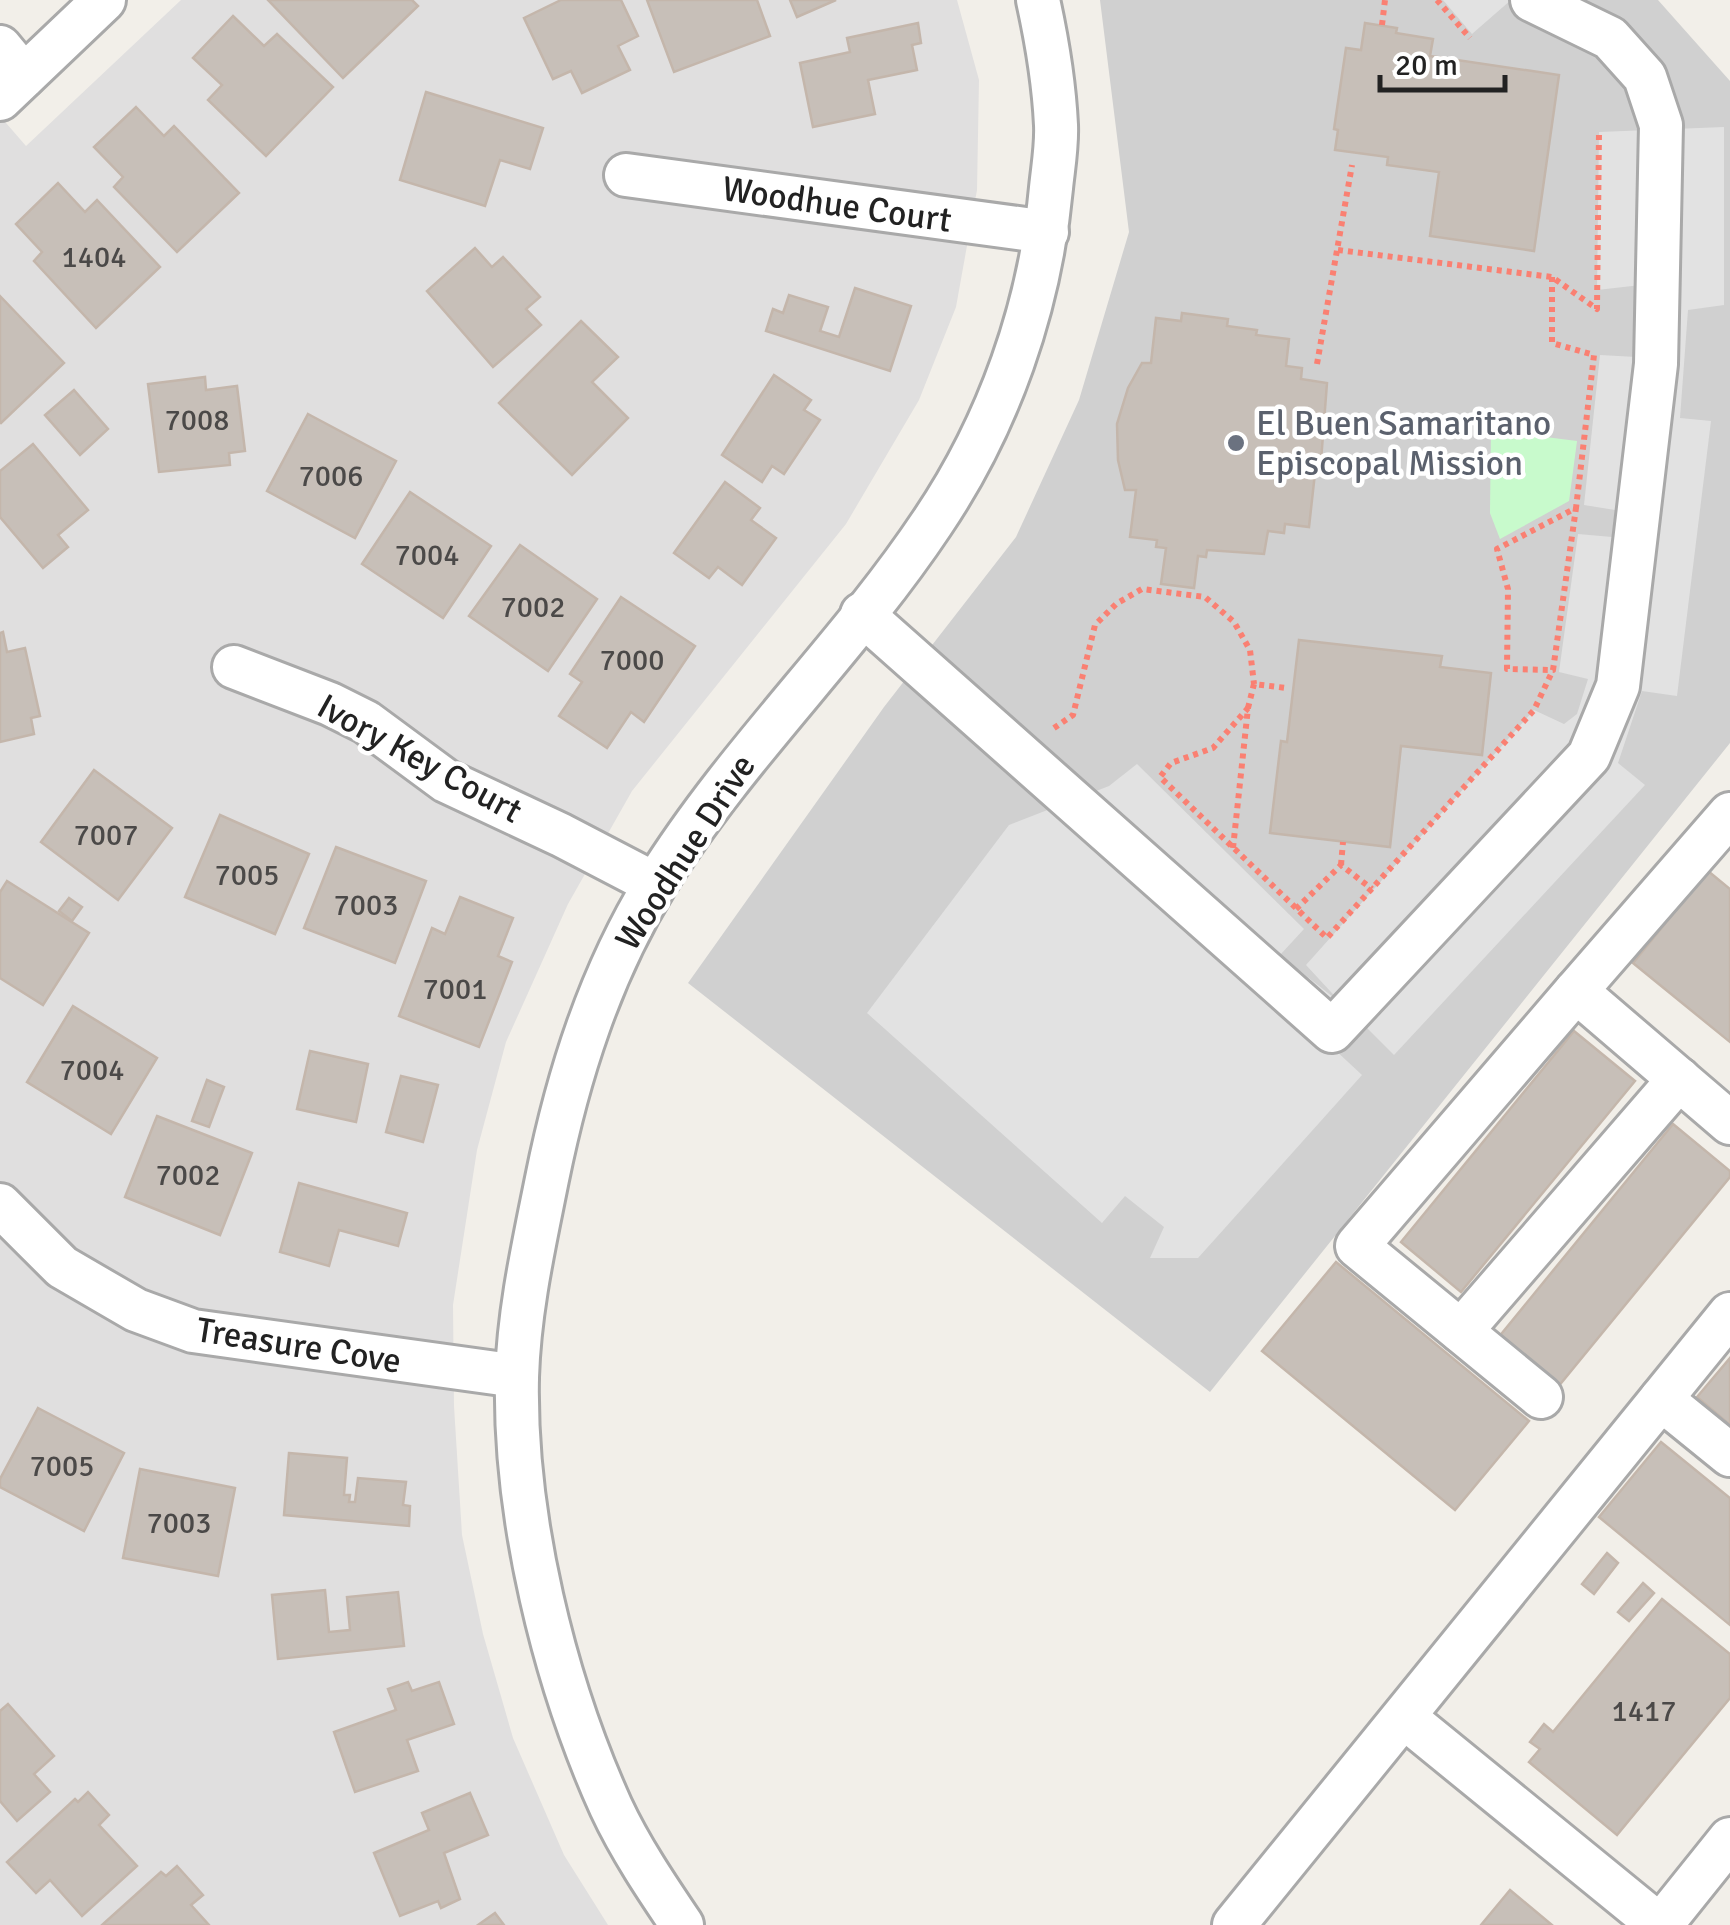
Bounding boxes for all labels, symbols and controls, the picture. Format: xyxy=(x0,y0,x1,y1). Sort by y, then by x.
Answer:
scale bar xyxy=(1380,30,1505,92)
text: 20 m xyxy=(1395,47,1458,84)
street label: Woodhue Court xyxy=(720,167,954,242)
house number: 1404 xyxy=(62,239,126,276)
house number: 7008 xyxy=(165,402,229,439)
place label: El Buen Samaritano Episcopal Mission xyxy=(1256,402,1551,485)
marker: El Buen Samaritano Episcopal Mission xyxy=(1225,432,1247,454)
house number: 7006 xyxy=(299,458,363,495)
house number: 7004 xyxy=(395,537,459,574)
house number: 7002 xyxy=(501,589,565,626)
house number: 7000 xyxy=(600,642,664,679)
street label: Ivory Key Court xyxy=(310,685,530,832)
street label: Woodhue Drive xyxy=(606,746,765,958)
house number: 7007 xyxy=(74,817,138,854)
house number: 7005 xyxy=(215,857,279,894)
house number: 7003 xyxy=(334,887,398,924)
house number: 7001 xyxy=(423,971,487,1008)
house number: 7004 xyxy=(60,1052,124,1089)
house number: 7002 xyxy=(156,1157,220,1194)
street label: Treasure Cove xyxy=(194,1308,404,1383)
house number: 7005 xyxy=(30,1448,94,1485)
house number: 7003 xyxy=(147,1505,211,1542)
house number: 1417 xyxy=(1612,1693,1676,1730)

